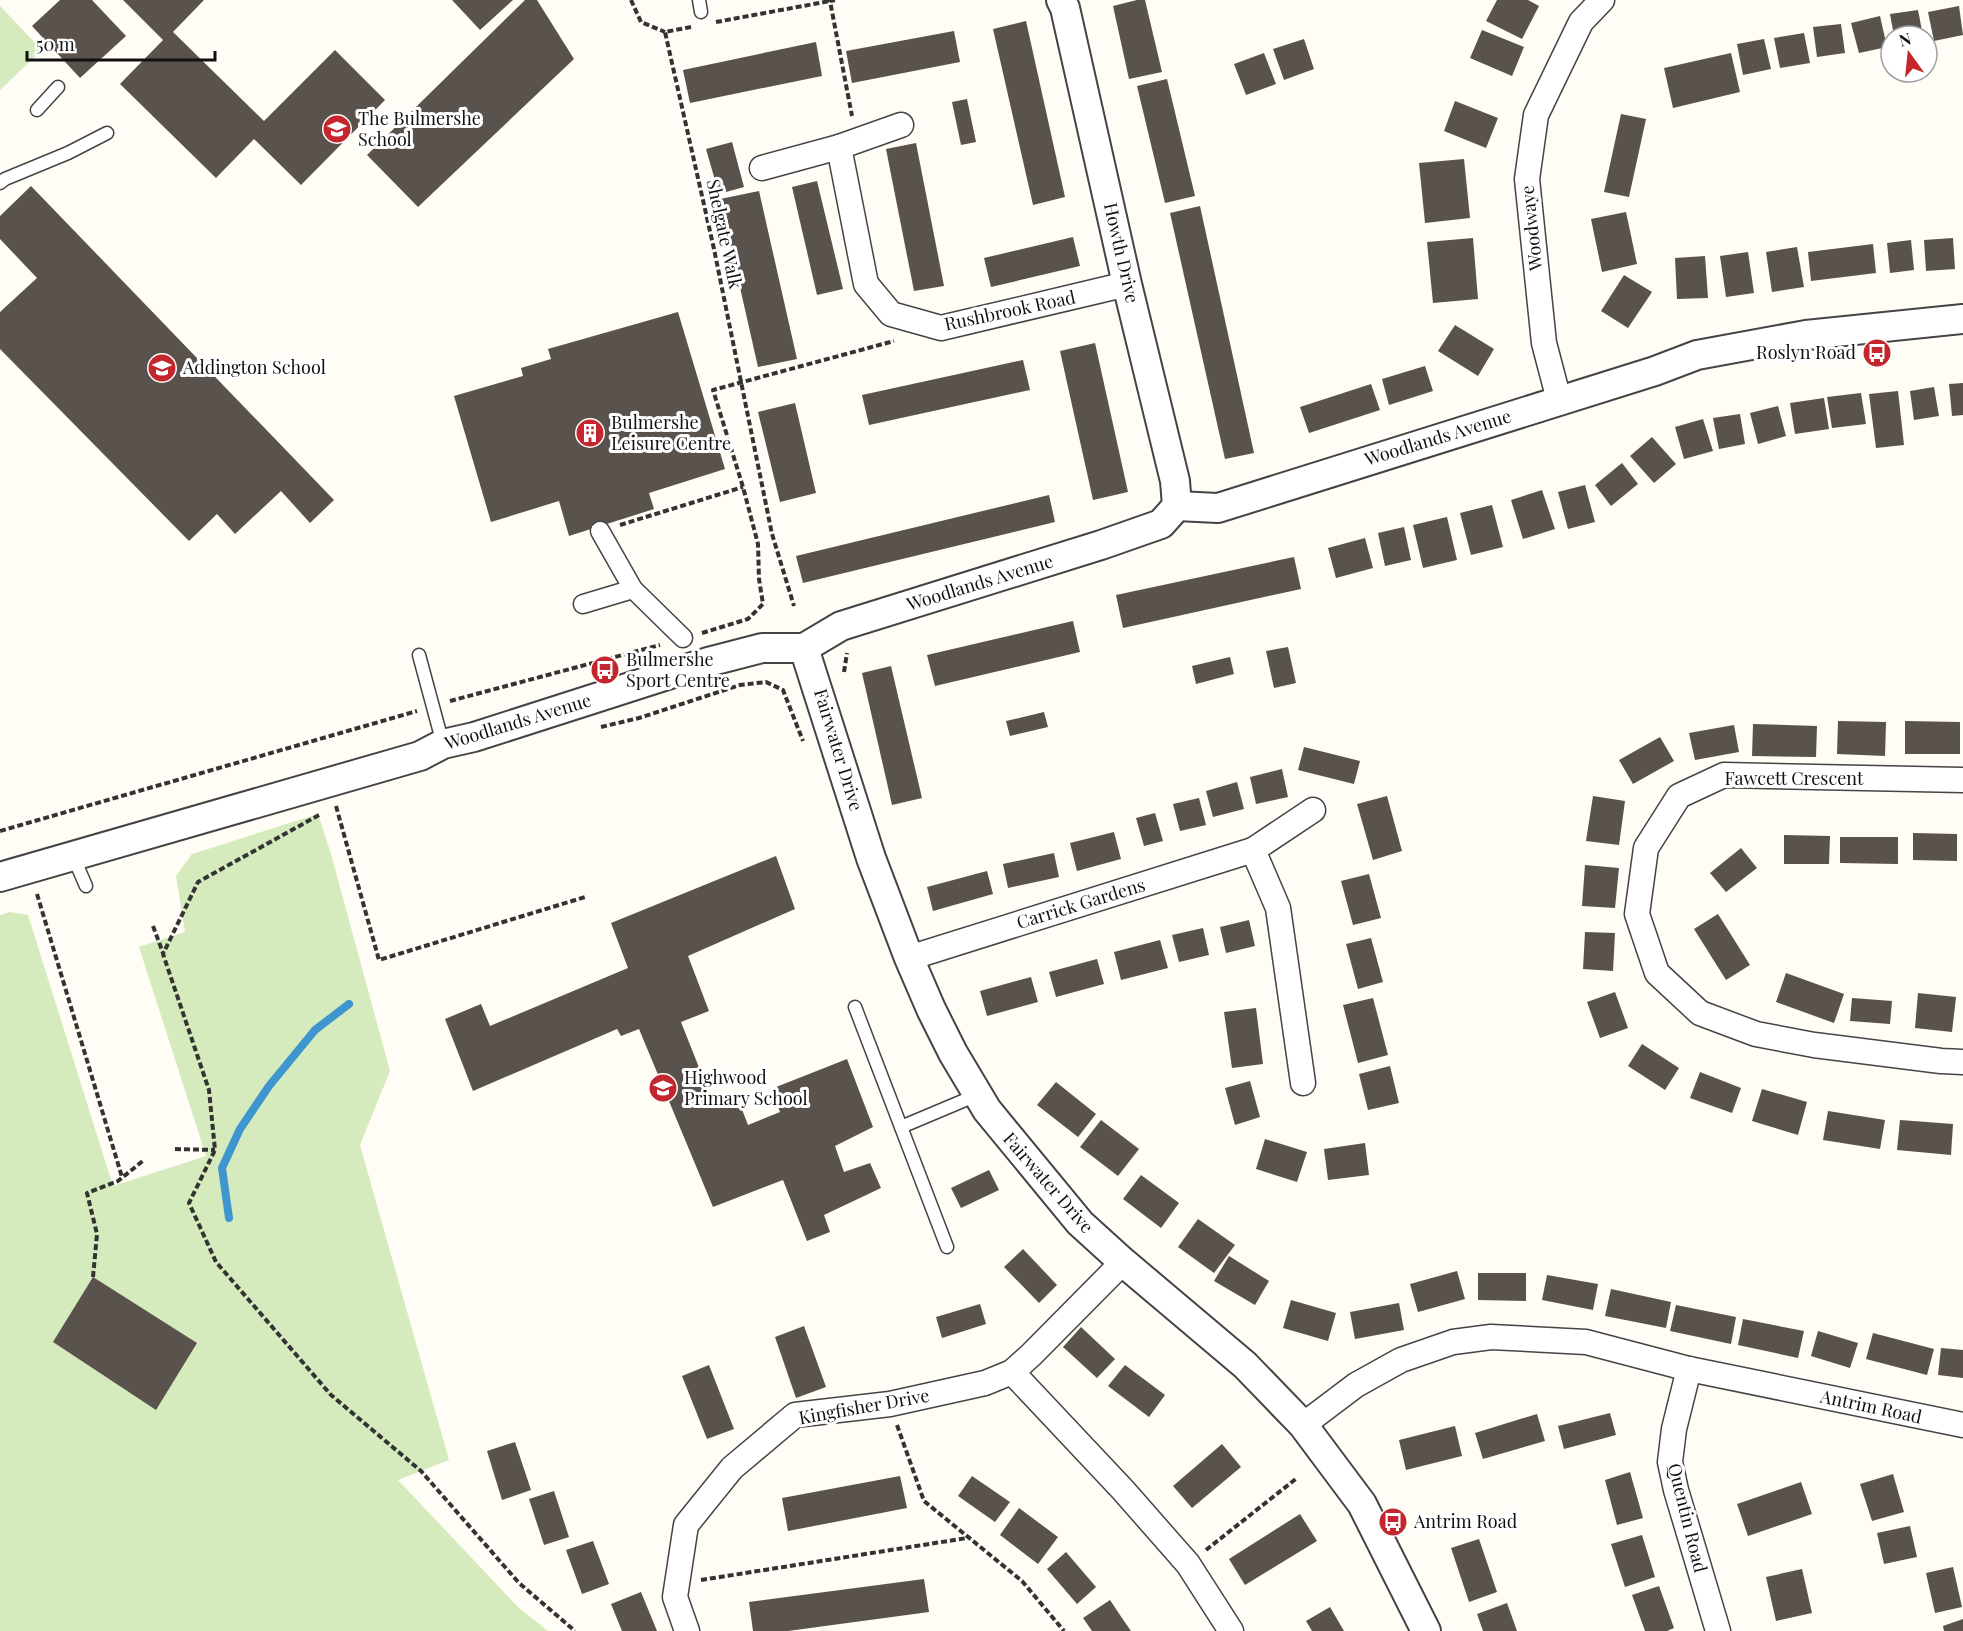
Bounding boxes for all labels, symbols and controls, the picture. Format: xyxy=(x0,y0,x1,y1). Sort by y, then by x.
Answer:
scale bar xyxy=(27,24,214,62)
north arrow xyxy=(1879,24,1939,84)
text: N xyxy=(1897,27,1914,51)
text: 50 m xyxy=(36,32,75,56)
place label: The Bulmershe School xyxy=(358,106,481,151)
school or university icon: The Bulmershe School xyxy=(321,113,353,145)
street label: Shelgate Walk xyxy=(702,177,748,291)
street label: Woodwaye xyxy=(1515,184,1548,273)
street label: Howth Drive xyxy=(1099,200,1145,305)
street label: Rushbrook Road xyxy=(942,284,1078,336)
bus stop icon: Roslyn Road xyxy=(1861,337,1893,369)
place label: Roslyn Road xyxy=(1756,340,1857,364)
school or university icon: Addington School xyxy=(146,352,178,384)
place label: Addington School xyxy=(182,355,326,379)
street label: Woodlands Avenue xyxy=(1361,403,1514,471)
place label: Bulmershe Leisure Centre xyxy=(611,410,731,455)
building icon: Bulmershe Leisure Centre xyxy=(574,417,606,449)
street label: Woodlands Avenue xyxy=(903,548,1056,616)
place label: Bulmershe Sport Centre xyxy=(626,647,730,692)
bus stop icon: Bulmershe Sport Centre xyxy=(589,654,621,686)
street label: Fairwater Drive xyxy=(809,686,869,814)
street label: Woodlands Avenue xyxy=(441,687,594,755)
street label: Fawcett Crescent xyxy=(1725,766,1864,790)
street label: Carrick Gardens xyxy=(1014,872,1148,934)
place label: Highwood Primary School xyxy=(684,1065,808,1110)
school or university icon: Highwood Primary School xyxy=(647,1072,679,1104)
street label: Fairwater Drive xyxy=(998,1127,1099,1238)
street label: Kingfisher Drive xyxy=(797,1383,931,1429)
street label: Antrim Road xyxy=(1817,1383,1925,1429)
street label: Quentin Road xyxy=(1663,1461,1713,1575)
bus stop icon: Antrim Road xyxy=(1377,1506,1409,1538)
place label: Antrim Road xyxy=(1413,1509,1518,1533)

